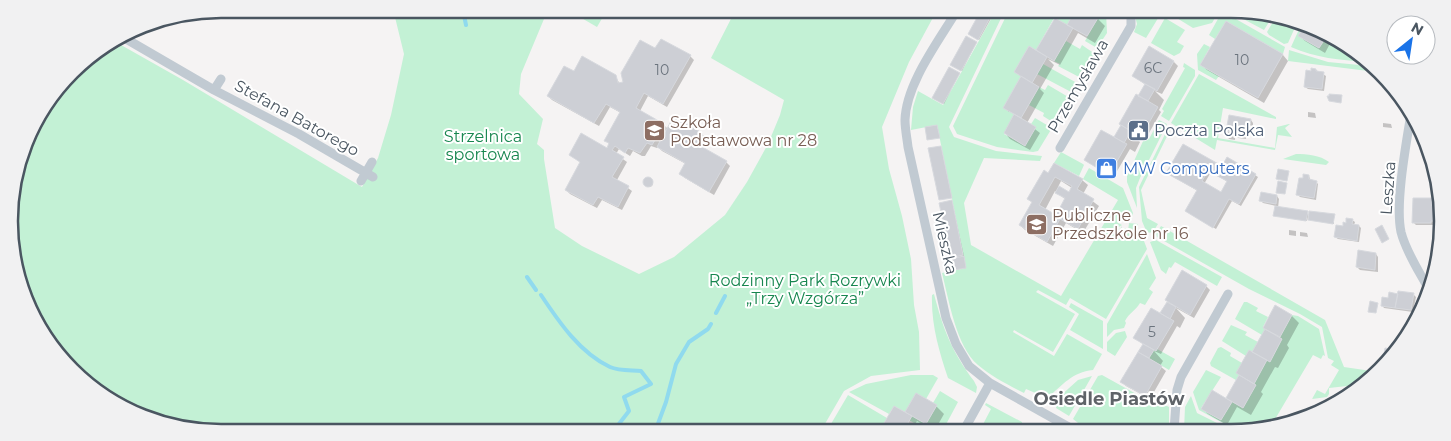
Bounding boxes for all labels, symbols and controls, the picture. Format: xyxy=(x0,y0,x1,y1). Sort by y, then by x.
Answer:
north arrow xyxy=(1386,15,1436,65)
text: N xyxy=(1408,18,1427,39)
street label: Przemysława xyxy=(1043,36,1113,136)
house number: 10 xyxy=(1235,51,1249,69)
house number: 6C xyxy=(1144,59,1162,77)
house number: 10 xyxy=(655,61,669,79)
street label: Stefana Batorego xyxy=(231,76,363,160)
place label: Szkoła Podstawowa nr 28 xyxy=(670,113,817,150)
public building icon: Poczta Polska xyxy=(1126,118,1150,142)
school or university icon: Szkoła Podstawowa nr 28 xyxy=(642,119,666,143)
place label: Poczta Polska xyxy=(1154,121,1264,140)
park label: Strzelnica sportowa xyxy=(444,127,522,164)
shop icon: MW Computers xyxy=(1095,156,1119,180)
place label: MW Computers xyxy=(1123,159,1250,178)
street label: Leszka xyxy=(1377,161,1399,215)
place label: Publiczne Przedszkole nr 16 xyxy=(1052,206,1189,243)
street label: Mieszka xyxy=(929,210,961,276)
school or university icon: Publiczne Przedszkole nr 16 xyxy=(1024,212,1048,236)
park label: Rodzinny Park Rozrywki „Trzy Wzgórza” xyxy=(709,271,901,308)
house number: 5 xyxy=(1148,323,1156,341)
district label: Osiedle Piastów xyxy=(1033,388,1185,410)

